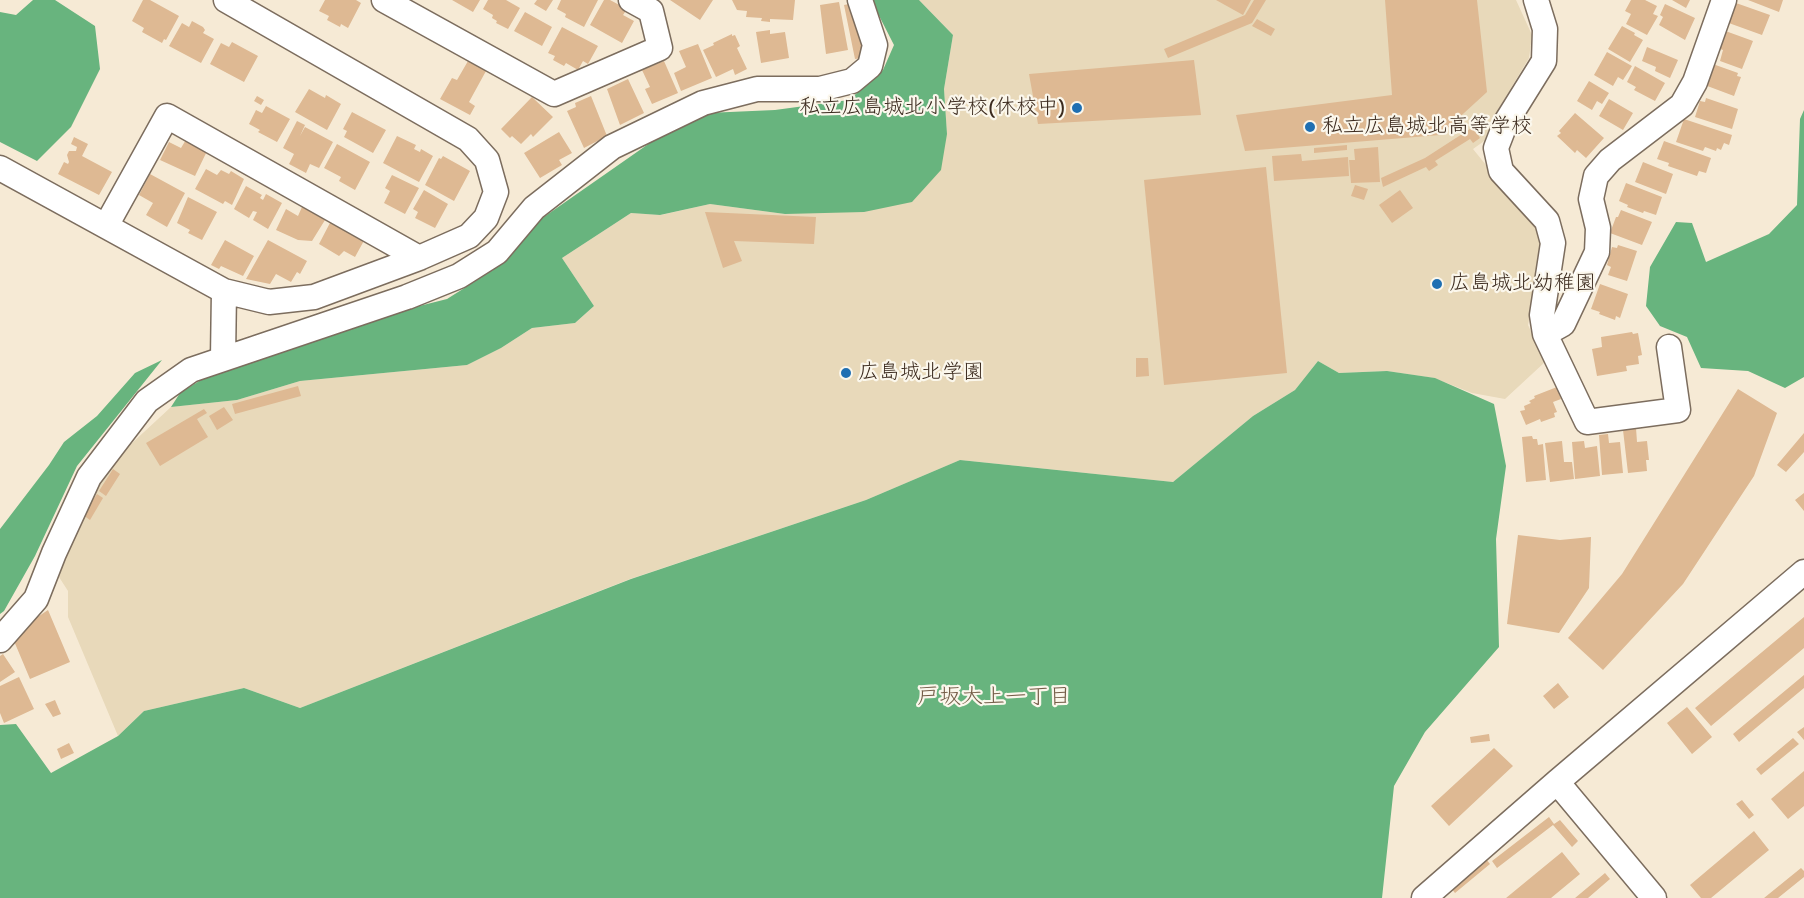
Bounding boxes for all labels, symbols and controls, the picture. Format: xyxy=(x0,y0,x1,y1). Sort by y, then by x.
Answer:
place label: 私立広島城北小学校(休校中) xyxy=(799,95,1065,121)
marker: 私立広島城北小学校(休校中) xyxy=(1070,101,1084,115)
place label: 私立広島城北高等学校 xyxy=(1322,114,1532,140)
marker: 私立広島城北高等学校 xyxy=(1303,120,1317,134)
place label: 広島城北幼稚園 xyxy=(1449,271,1596,297)
marker: 広島城北幼稚園 xyxy=(1430,277,1444,291)
place label: 広島城北学園 xyxy=(858,360,984,386)
marker: 広島城北学園 xyxy=(839,366,853,380)
district label: 戸坂大上一丁目 xyxy=(917,684,1071,710)

